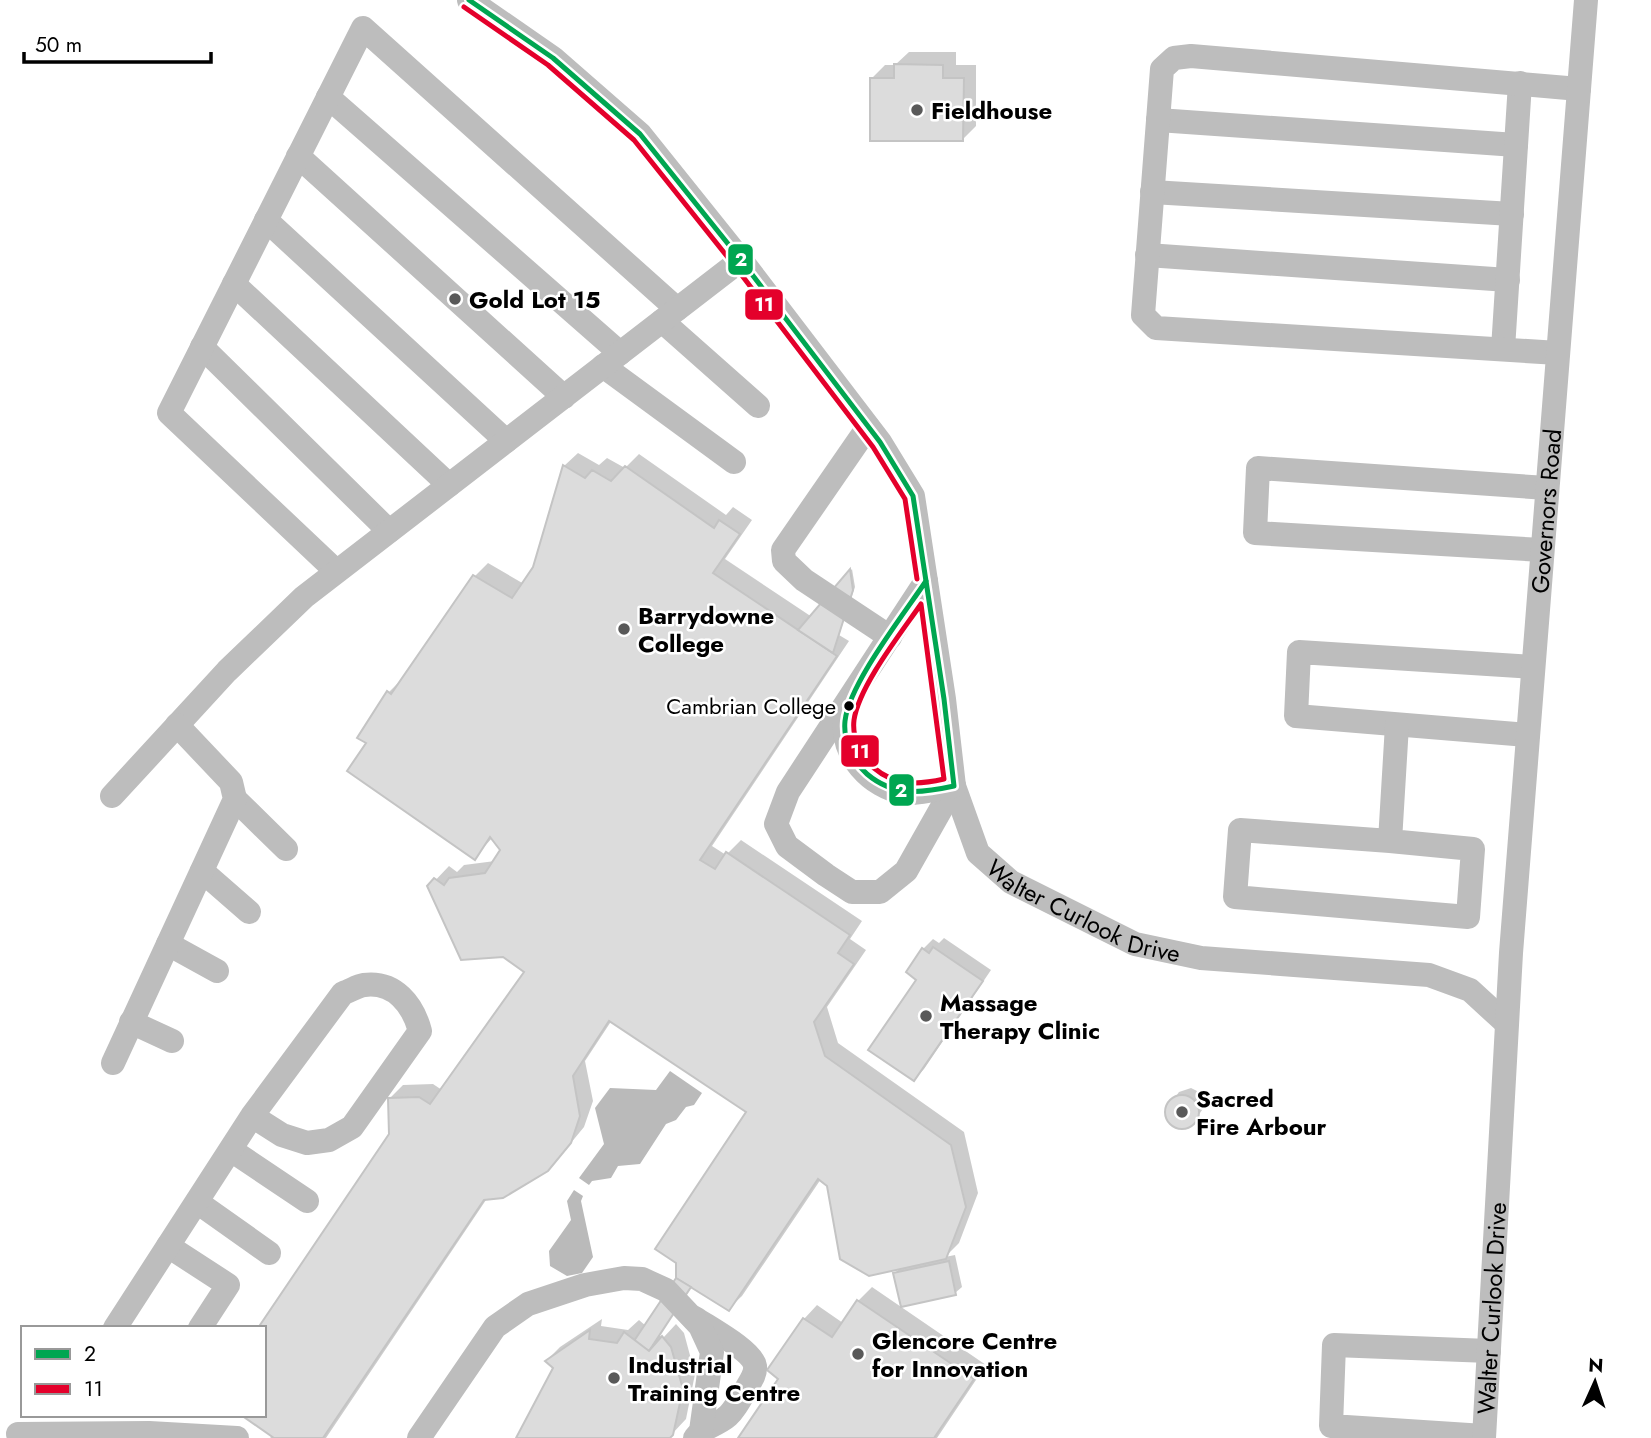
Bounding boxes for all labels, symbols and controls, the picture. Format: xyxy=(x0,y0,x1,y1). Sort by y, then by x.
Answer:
scale bar xyxy=(24,21,212,65)
text: 50 m xyxy=(35,30,82,60)
place label: Fieldhouse xyxy=(931,93,1052,128)
marker: Fieldhouse xyxy=(909,102,925,118)
line badge: 2 xyxy=(727,243,754,276)
text: 2 xyxy=(735,246,747,273)
place label: Gold Lot 15 xyxy=(469,282,601,317)
line badge: 11 xyxy=(744,288,784,321)
marker: Gold Lot 15 xyxy=(447,291,463,307)
text: 11 xyxy=(754,291,774,318)
street label: Governors Road xyxy=(1522,428,1570,595)
place label: Barrydowne College xyxy=(638,598,774,661)
marker: Barrydowne College xyxy=(616,621,632,637)
place label: Cambrian College xyxy=(666,690,836,722)
marker: Cambrian College xyxy=(842,699,856,713)
line badge: 11 xyxy=(840,734,880,768)
text: 11 xyxy=(850,738,870,765)
line badge: 2 xyxy=(888,773,915,807)
text: 2 xyxy=(895,777,907,804)
street label: Walter Curlook Drive xyxy=(979,851,1184,971)
place label: Massage Therapy Clinic xyxy=(940,985,1100,1048)
marker: Massage Therapy Clinic xyxy=(918,1008,934,1024)
place label: Sacred Fire Arbour xyxy=(1196,1081,1327,1144)
marker: Sacred Fire Arbour xyxy=(1174,1104,1190,1120)
street label: Walter Curlook Drive xyxy=(1468,1201,1515,1415)
place label: Glencore Centre for Innovation xyxy=(872,1323,1057,1386)
legend xyxy=(21,1326,266,1417)
text: 2 xyxy=(84,1339,96,1369)
marker: Glencore Centre for Innovation xyxy=(850,1346,866,1362)
place label: Industrial Training Centre xyxy=(628,1347,800,1410)
north arrow xyxy=(1560,1347,1630,1417)
text: N xyxy=(1588,1352,1604,1379)
marker: Industrial Training Centre xyxy=(606,1370,622,1386)
text: 11 xyxy=(84,1374,103,1404)

